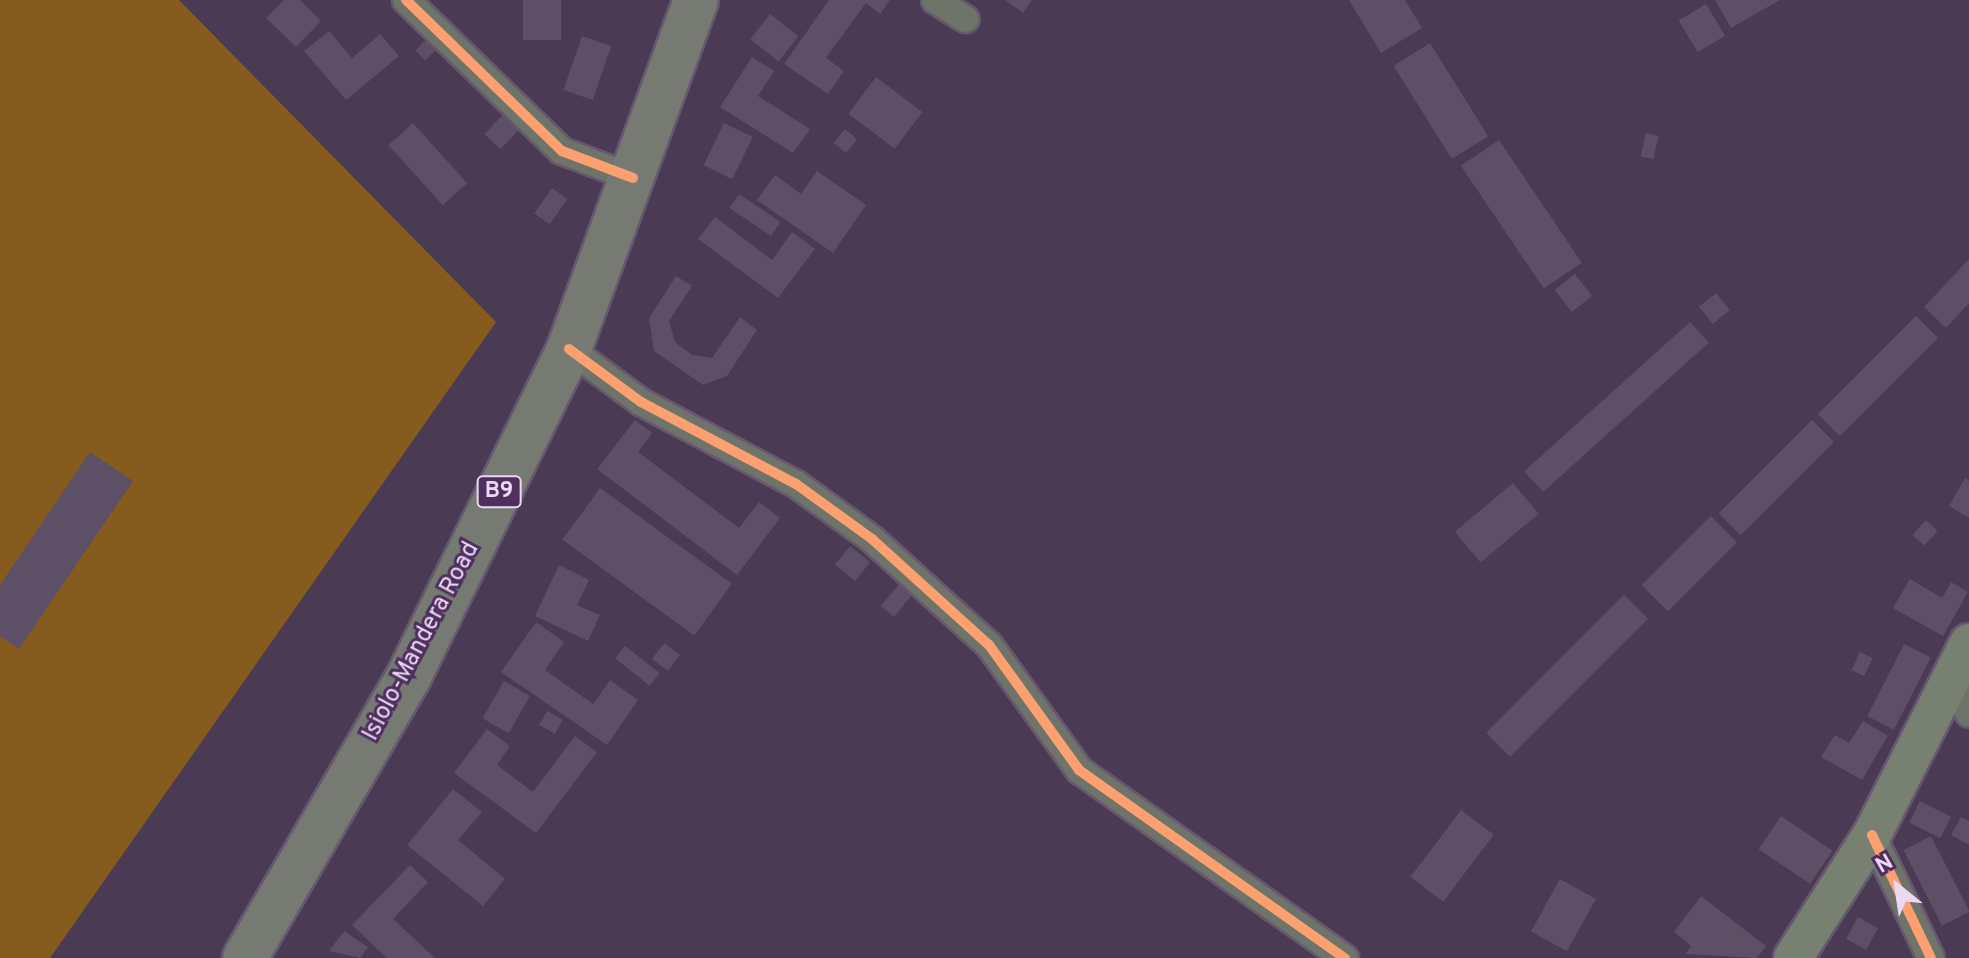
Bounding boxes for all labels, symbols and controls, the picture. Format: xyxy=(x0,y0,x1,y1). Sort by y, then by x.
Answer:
road number: B9 xyxy=(475,474,523,510)
street label: Isiolo-Mandera Road xyxy=(357,538,487,746)
north arrow xyxy=(1857,846,1937,926)
text: N xyxy=(1871,849,1898,880)

